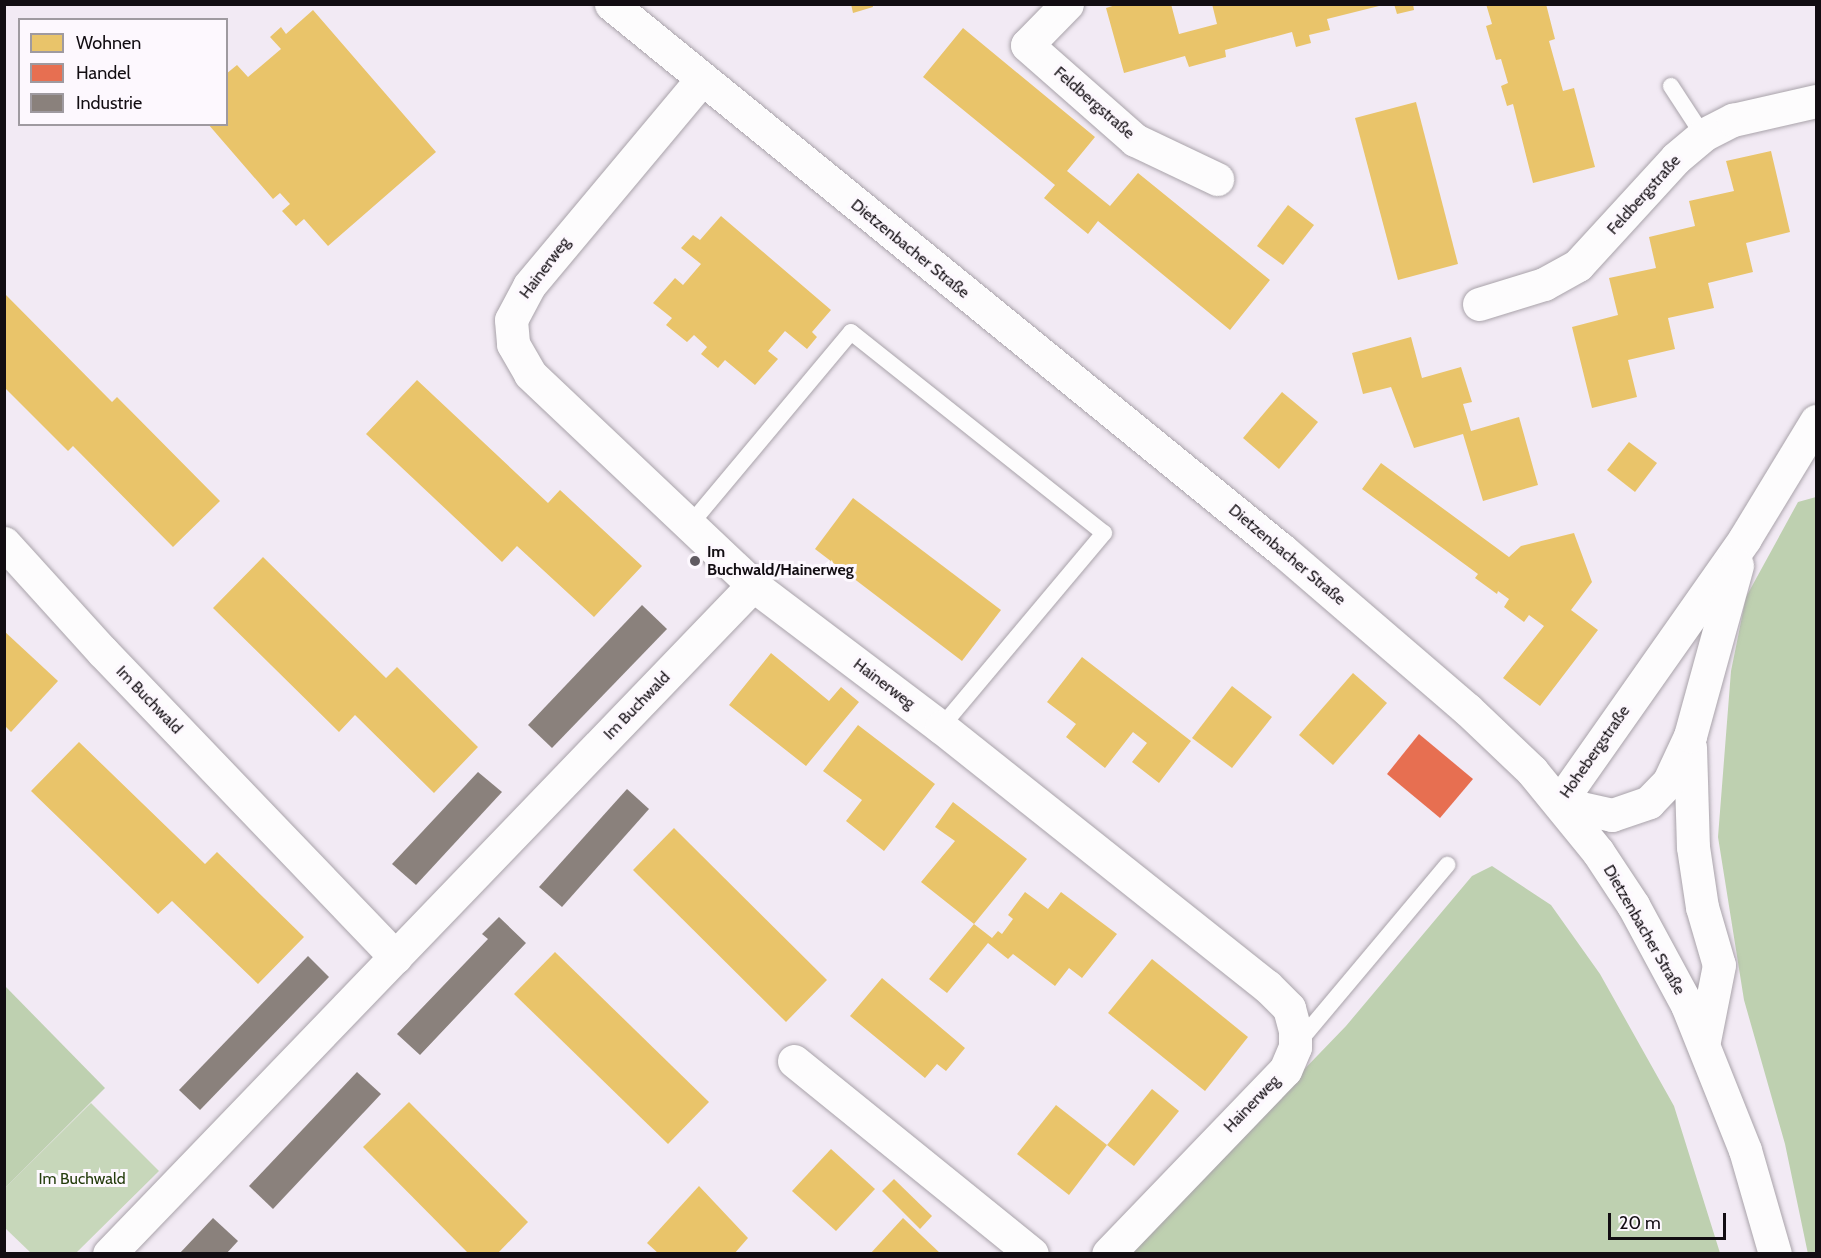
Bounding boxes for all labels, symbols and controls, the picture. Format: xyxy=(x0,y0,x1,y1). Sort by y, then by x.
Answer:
legend xyxy=(18,18,228,126)
text: Wohnen xyxy=(76,32,141,54)
text: Handel xyxy=(76,62,131,84)
street label: Feldbergstraße xyxy=(1050,63,1138,143)
text: Industrie xyxy=(76,92,142,114)
street label: Feldbergstraße xyxy=(1603,151,1685,239)
street label: Dietzenbacher Straße xyxy=(847,195,973,303)
street label: Hainerweg xyxy=(516,233,574,303)
street label: Dietzenbacher Straße xyxy=(1225,500,1349,610)
place label: Im Buchwald/Hainerweg xyxy=(707,542,854,580)
marker: Im Buchwald/Hainerweg xyxy=(688,554,702,568)
street label: Hainerweg xyxy=(849,655,919,713)
street label: Im Buchwald xyxy=(112,662,186,738)
street label: Im Buchwald xyxy=(600,668,674,744)
street label: Hohebergstraße xyxy=(1556,702,1634,802)
street label: Dietzenbacher Straße xyxy=(1599,862,1689,998)
street label: Hainerweg xyxy=(1220,1071,1284,1137)
park label: Im Buchwald xyxy=(38,1169,126,1189)
scale bar xyxy=(1611,1201,1730,1239)
text: 20 m xyxy=(1619,1212,1661,1234)

